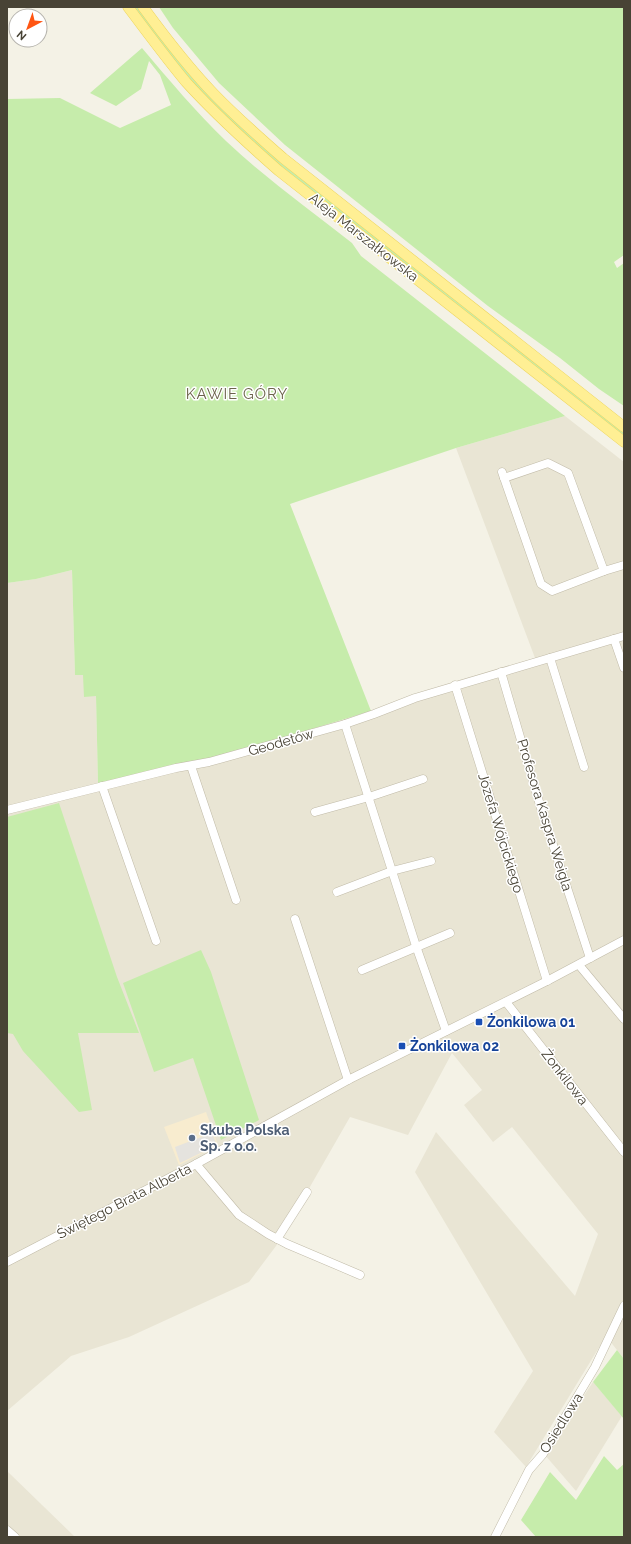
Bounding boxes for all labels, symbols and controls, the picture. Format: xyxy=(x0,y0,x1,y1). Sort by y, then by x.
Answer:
north arrow xyxy=(8,8,48,48)
text: N xyxy=(14,28,29,43)
street label: Aleja Marszałkowska xyxy=(306,189,422,285)
district label: KAWIE GÓRY xyxy=(186,385,288,403)
street label: Geodetów xyxy=(246,725,316,759)
street label: Profesora Kaspra Weigla xyxy=(514,737,576,893)
street label: Józefa Wójcickiego xyxy=(475,771,527,895)
place label: Żonkilowa 01 xyxy=(487,1013,575,1030)
marker: Żonkilowa 01 xyxy=(474,1017,484,1027)
place label: Żonkilowa 02 xyxy=(410,1037,499,1054)
marker: Żonkilowa 02 xyxy=(397,1041,407,1051)
street label: Żonkilowa xyxy=(538,1045,593,1108)
place label: Skuba Polska Sp. z o.o. xyxy=(200,1122,289,1154)
marker: Skuba Polska Sp. z o.o. xyxy=(187,1133,197,1143)
street label: Świętego Brata Alberta xyxy=(54,1159,194,1242)
street label: Osiedlowa xyxy=(536,1390,586,1456)

